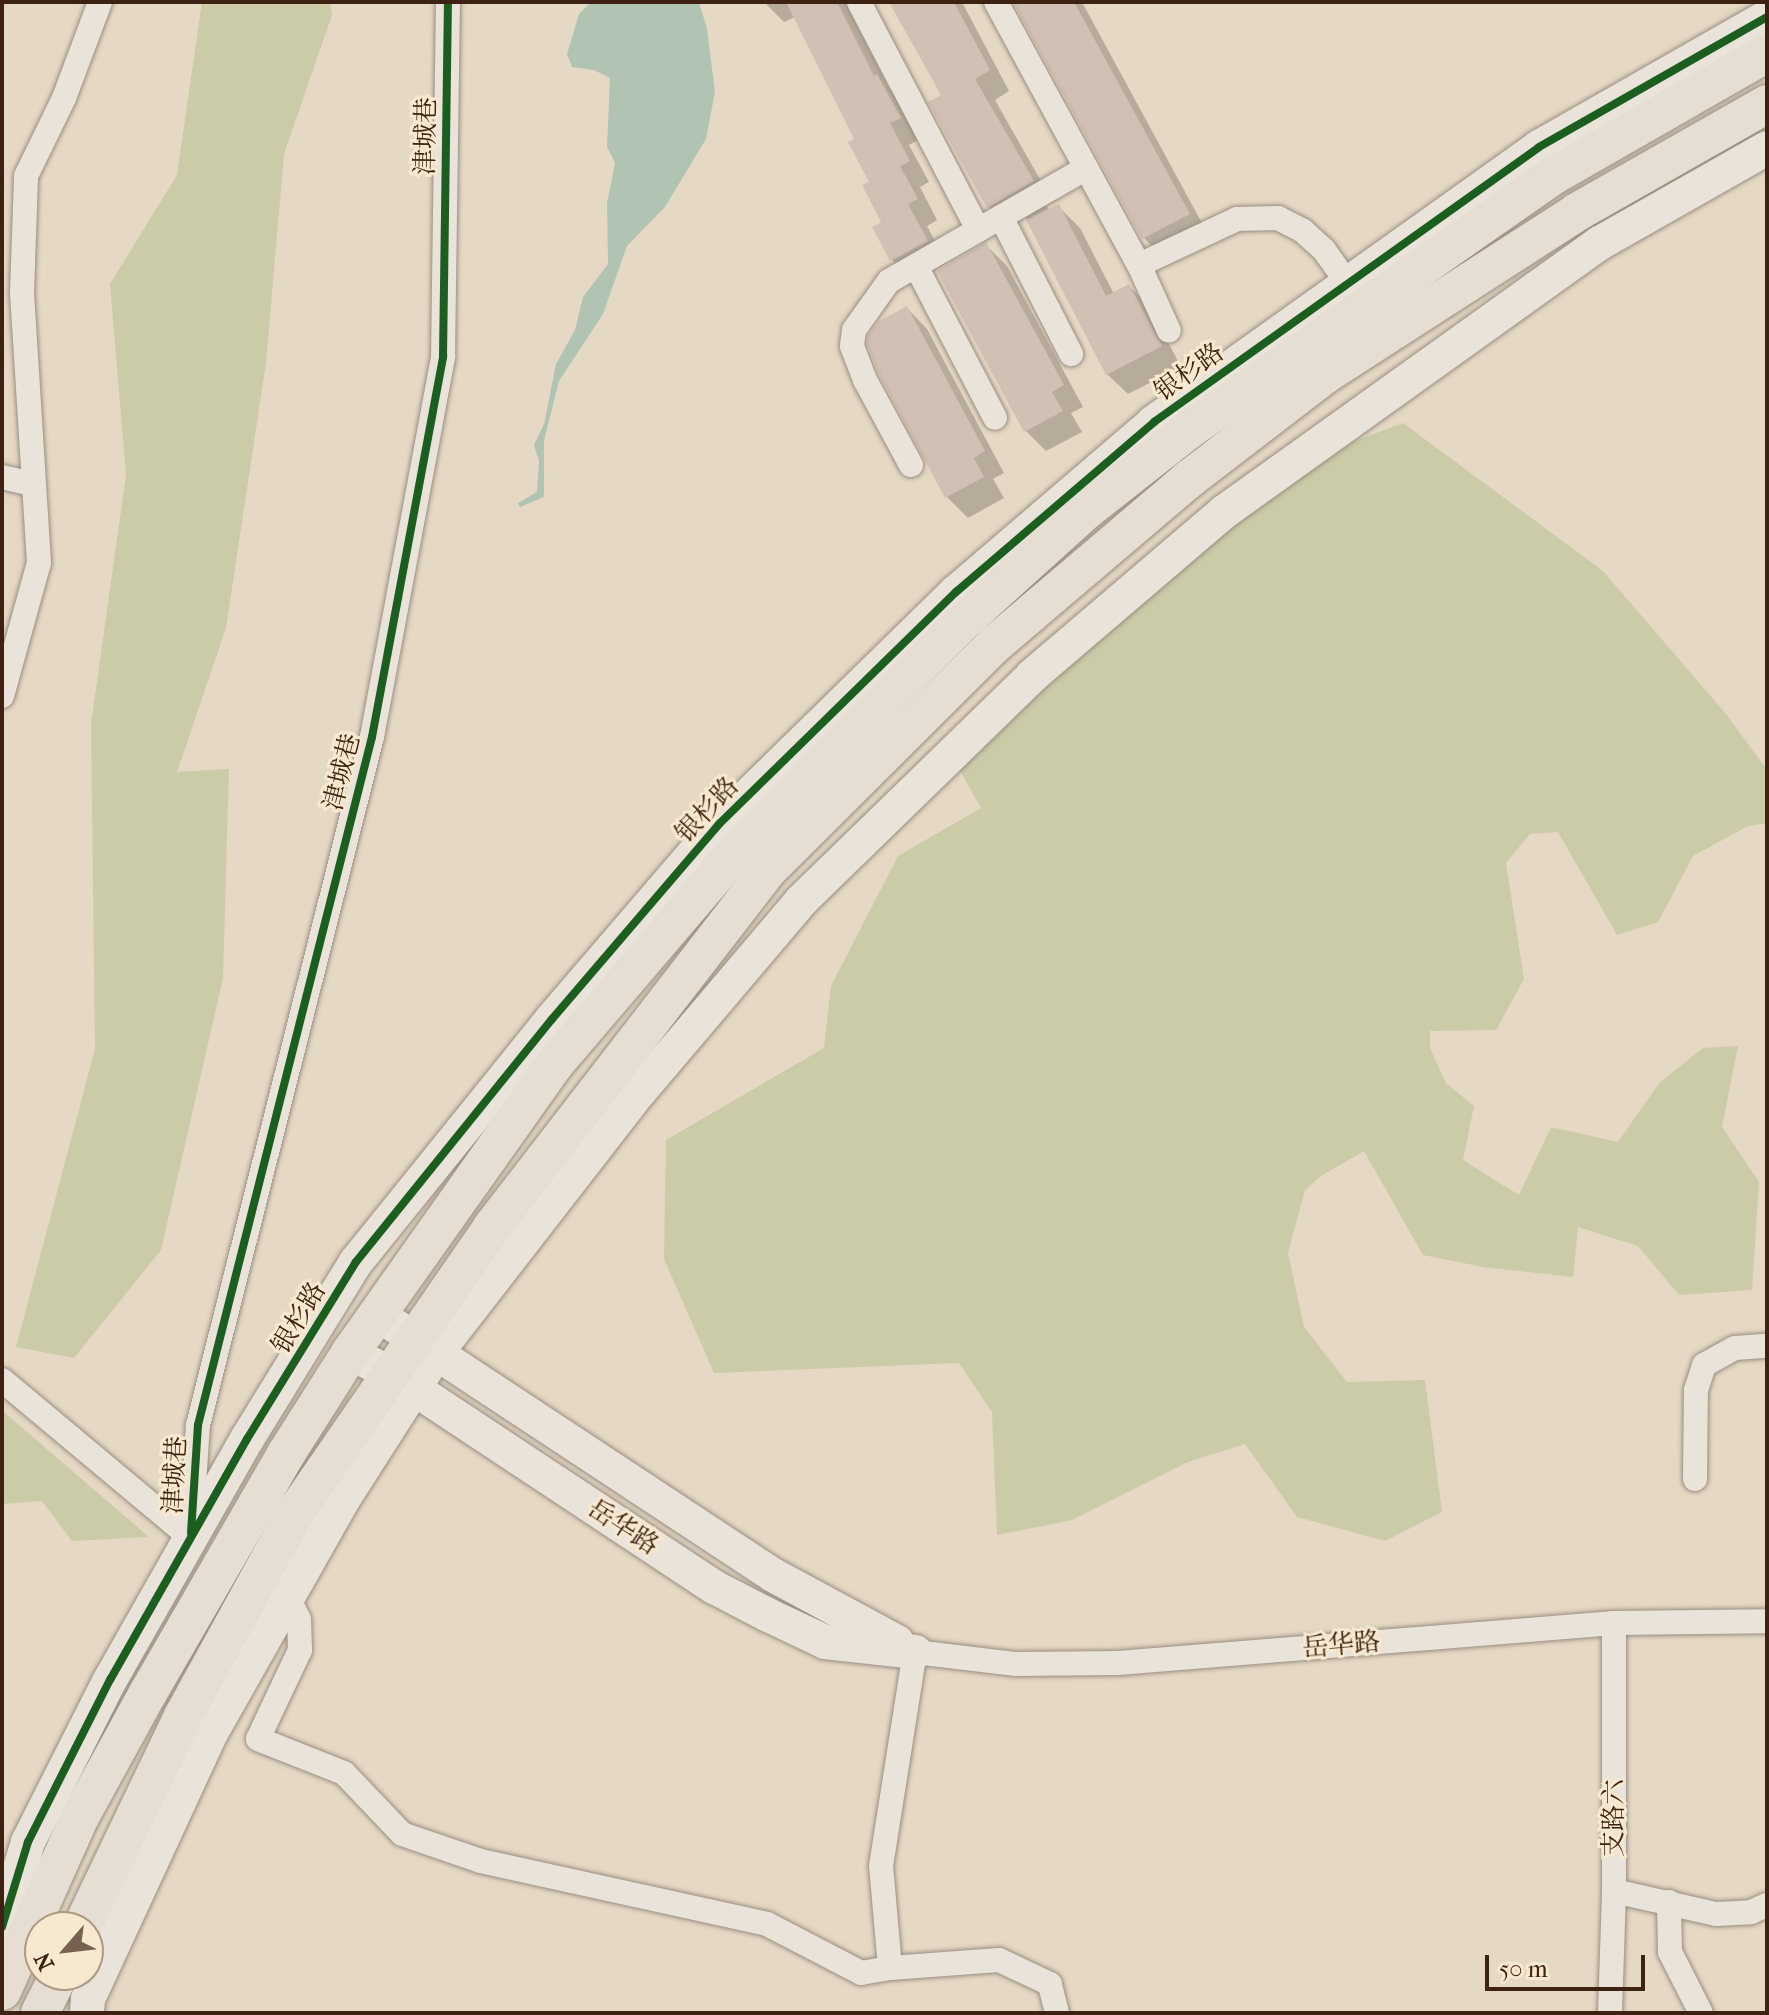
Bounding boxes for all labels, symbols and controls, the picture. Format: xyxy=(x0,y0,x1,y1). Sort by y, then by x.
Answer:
street label: 津城巷 xyxy=(410,97,442,175)
street label: 银杉路 xyxy=(1148,336,1230,408)
street label: 津城巷 xyxy=(317,730,367,814)
street label: 银杉路 xyxy=(669,771,745,849)
street label: 银杉路 xyxy=(266,1277,332,1359)
street label: 津城巷 xyxy=(157,1435,193,1515)
street label: 岳华路 xyxy=(582,1493,664,1561)
street label: 岳华路 xyxy=(1301,1626,1381,1664)
street label: 支路六 xyxy=(1598,1779,1630,1857)
north arrow xyxy=(24,1911,104,1991)
scale bar xyxy=(1489,1939,1649,1989)
text: N xyxy=(29,1948,60,1975)
text: 50 m xyxy=(1499,1955,1548,1983)

